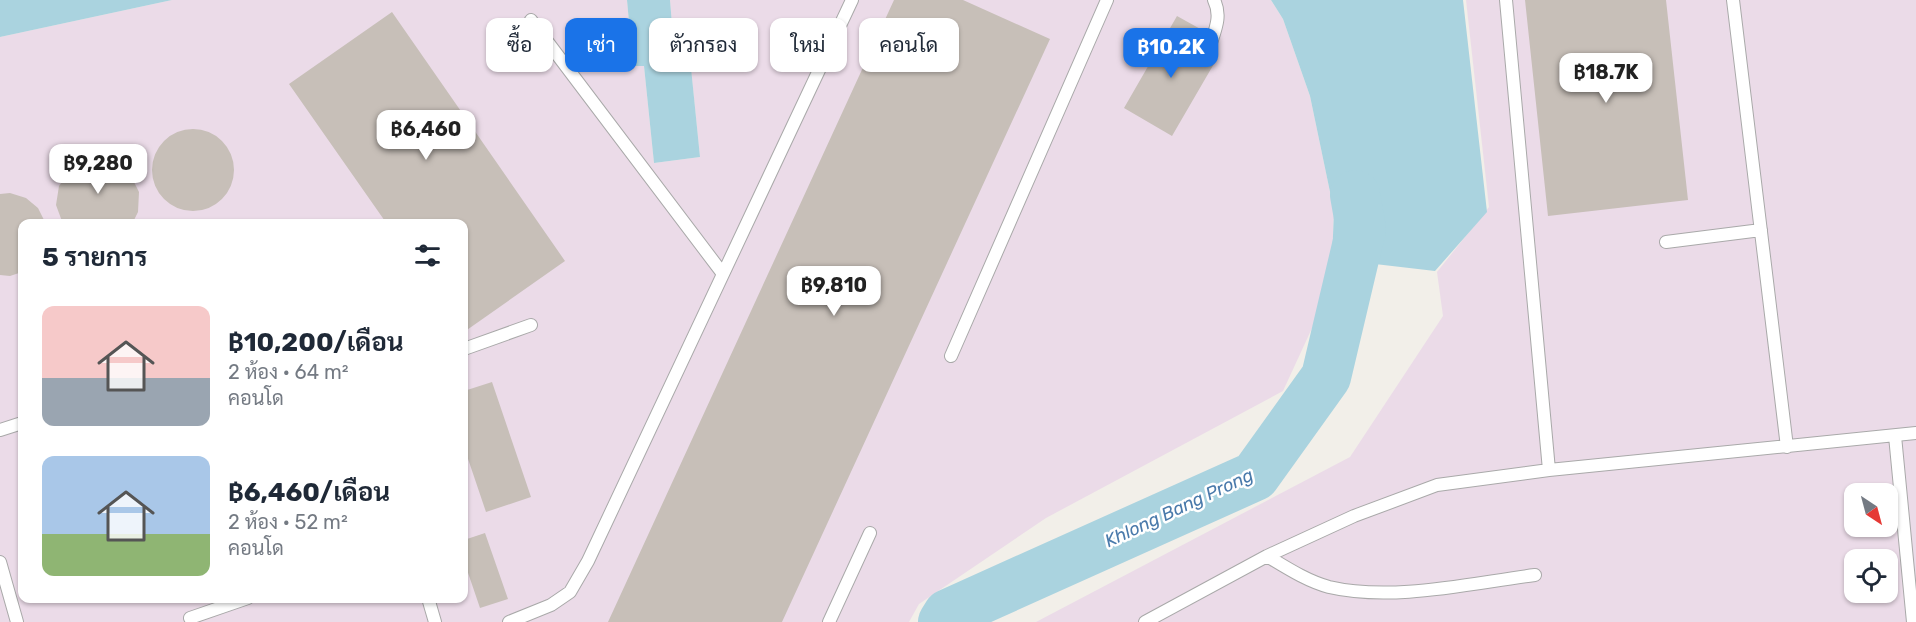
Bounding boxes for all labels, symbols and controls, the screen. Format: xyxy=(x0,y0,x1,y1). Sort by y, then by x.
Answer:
chip: ซื้อ xyxy=(486,18,553,72)
chip: เช่า xyxy=(565,18,637,72)
chip: ตัวกรอง xyxy=(649,18,758,72)
chip: ใหม่ xyxy=(770,18,847,72)
chip: คอนโด xyxy=(859,18,959,72)
pin: ฿10.2K xyxy=(1122,28,1220,79)
text: ฿10.2K xyxy=(1137,35,1205,59)
pin: ฿18.7K xyxy=(1557,53,1655,104)
text: ฿18.7K xyxy=(1573,60,1639,84)
pin: ฿6,460 xyxy=(377,110,475,161)
text: ฿6,460 xyxy=(391,117,461,141)
pin: ฿9,280 xyxy=(49,144,147,195)
text: ฿9,280 xyxy=(63,151,133,175)
icon: filters xyxy=(411,239,444,272)
text: 5 รายการ xyxy=(42,242,148,273)
pin: ฿9,810 xyxy=(785,266,883,317)
text: ฿9,810 xyxy=(801,273,867,297)
text: ฿10,200/เดือน xyxy=(228,327,404,358)
icon: home xyxy=(90,330,162,402)
text: 2 ห้อง · 64 m² xyxy=(228,360,349,384)
text: คอนโด xyxy=(228,386,284,410)
water label: Khlong Bang Prong xyxy=(1101,464,1257,552)
text: ฿6,460/เดือน xyxy=(228,477,390,508)
icon: home xyxy=(90,480,162,552)
north arrow xyxy=(1844,483,1898,537)
map controls xyxy=(1844,483,1898,603)
text: 2 ห้อง · 52 m² xyxy=(228,510,348,534)
text: คอนโด xyxy=(228,536,284,560)
button: locate xyxy=(1844,549,1898,603)

